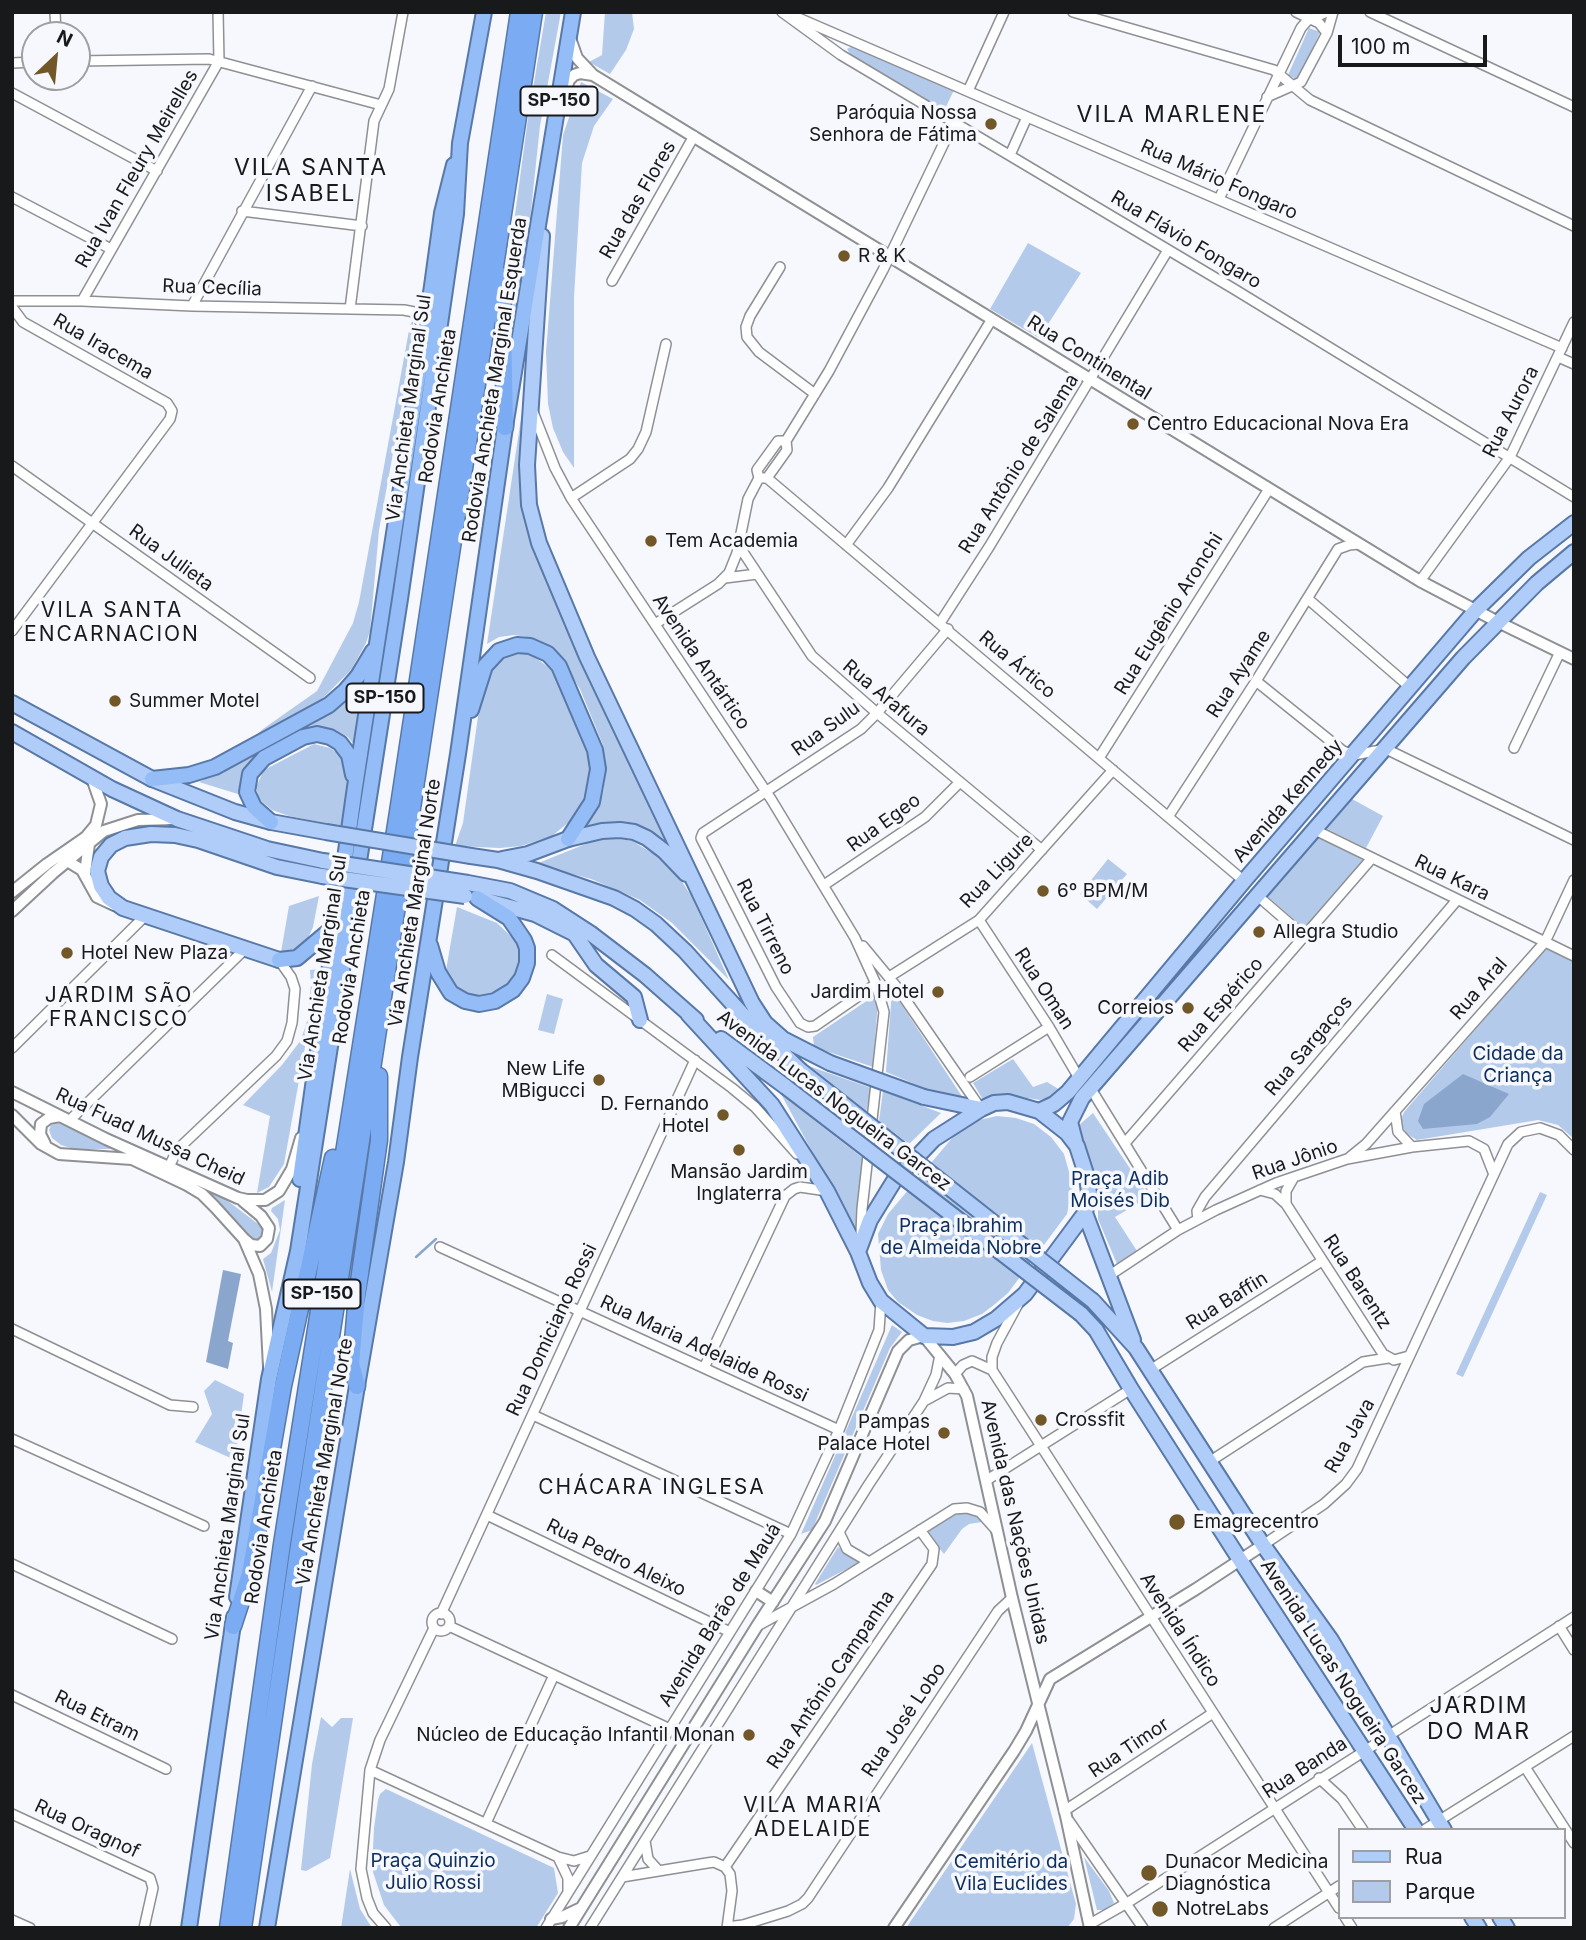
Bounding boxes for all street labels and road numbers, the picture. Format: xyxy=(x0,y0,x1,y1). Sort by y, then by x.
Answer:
street label: Rua Ivan Fleury Meirelles xyxy=(71,66,203,272)
road number: SP-150 xyxy=(520,86,598,116)
street label: Rua Mário Fongaro xyxy=(1137,135,1301,225)
street label: Rua das Flores xyxy=(595,137,681,263)
street label: Rua Flávio Fongaro xyxy=(1107,186,1265,294)
street label: Rodovia Anchieta Marginal Esquerda xyxy=(458,216,532,544)
street label: Rua Cecília xyxy=(162,275,262,301)
street label: Via Anchieta Marginal Sul xyxy=(382,293,436,523)
street label: Rua Iracema xyxy=(49,309,157,385)
street label: Rua Continental xyxy=(1023,311,1155,405)
street label: Rodovia Anchieta xyxy=(415,327,461,485)
street label: Rua Aurora xyxy=(1478,362,1544,462)
street label: Rua Antônio de Salema xyxy=(954,370,1084,558)
street label: Rua Julieta xyxy=(124,520,218,596)
street label: Rua Eugênio Aronchi xyxy=(1110,529,1228,699)
street label: Avenida Antártico xyxy=(647,590,755,734)
street label: Rua Ártico xyxy=(974,626,1060,704)
street label: Rua Ayame xyxy=(1202,626,1276,722)
street label: Rua Arafura xyxy=(838,655,934,741)
road number: SP-150 xyxy=(346,684,424,712)
street label: Rua Sulu xyxy=(787,697,865,761)
street label: Avenida Kennedy xyxy=(1228,735,1348,867)
street label: Via Anchieta Marginal Norte xyxy=(384,777,446,1029)
street label: Rua Egeo xyxy=(843,789,925,857)
street label: Rua Ligure xyxy=(956,829,1038,913)
street label: Rua Kara xyxy=(1411,850,1493,906)
street label: Via Anchieta Marginal Sul xyxy=(294,853,352,1083)
street label: Rua Tirreno xyxy=(731,875,799,979)
street label: Rodovia Anchieta xyxy=(329,888,375,1046)
street label: Rua Oman xyxy=(1009,944,1079,1034)
street label: Rua Espérico xyxy=(1174,953,1268,1057)
street label: Rua Aral xyxy=(1446,953,1512,1025)
street label: Rua Sargaços xyxy=(1260,991,1358,1101)
street label: Avenida Lucas Nogueira Garcez xyxy=(713,1006,955,1196)
street label: Rua Fuad Mussa Cheid xyxy=(52,1083,248,1191)
street label: Rua Jônio xyxy=(1249,1135,1341,1185)
street label: Rua Barentz xyxy=(1318,1230,1396,1334)
street label: Rua Domiciano Rossi xyxy=(502,1240,602,1420)
street label: Rua Baffin xyxy=(1182,1267,1272,1335)
road number: SP-150 xyxy=(284,1280,360,1308)
street label: Rua Maria Adelaide Rossi xyxy=(596,1291,812,1407)
street label: Via Anchieta Marginal Norte xyxy=(292,1336,358,1588)
street label: Rua Java xyxy=(1320,1395,1380,1477)
street label: Avenida das Nações Unidas xyxy=(976,1397,1054,1647)
street label: Via Anchieta Marginal Sul xyxy=(201,1412,255,1642)
street label: Rodovia Anchieta xyxy=(241,1448,287,1606)
street label: Rua Pedro Aleixo xyxy=(542,1514,690,1602)
street label: Avenida Barão de Mauá xyxy=(654,1519,786,1711)
street label: Avenida Lucas Nogueira Garcez xyxy=(1255,1555,1431,1809)
street label: Avenida Índico xyxy=(1135,1569,1225,1691)
street label: Rua Antônio Campanha xyxy=(763,1586,899,1774)
street label: Rua José Lobo xyxy=(857,1658,951,1782)
street label: Rua Etram xyxy=(51,1686,143,1746)
street label: Rua Timor xyxy=(1085,1713,1173,1783)
street label: Rua Banda xyxy=(1258,1732,1352,1804)
street label: Rua Oragnof xyxy=(31,1795,143,1863)

